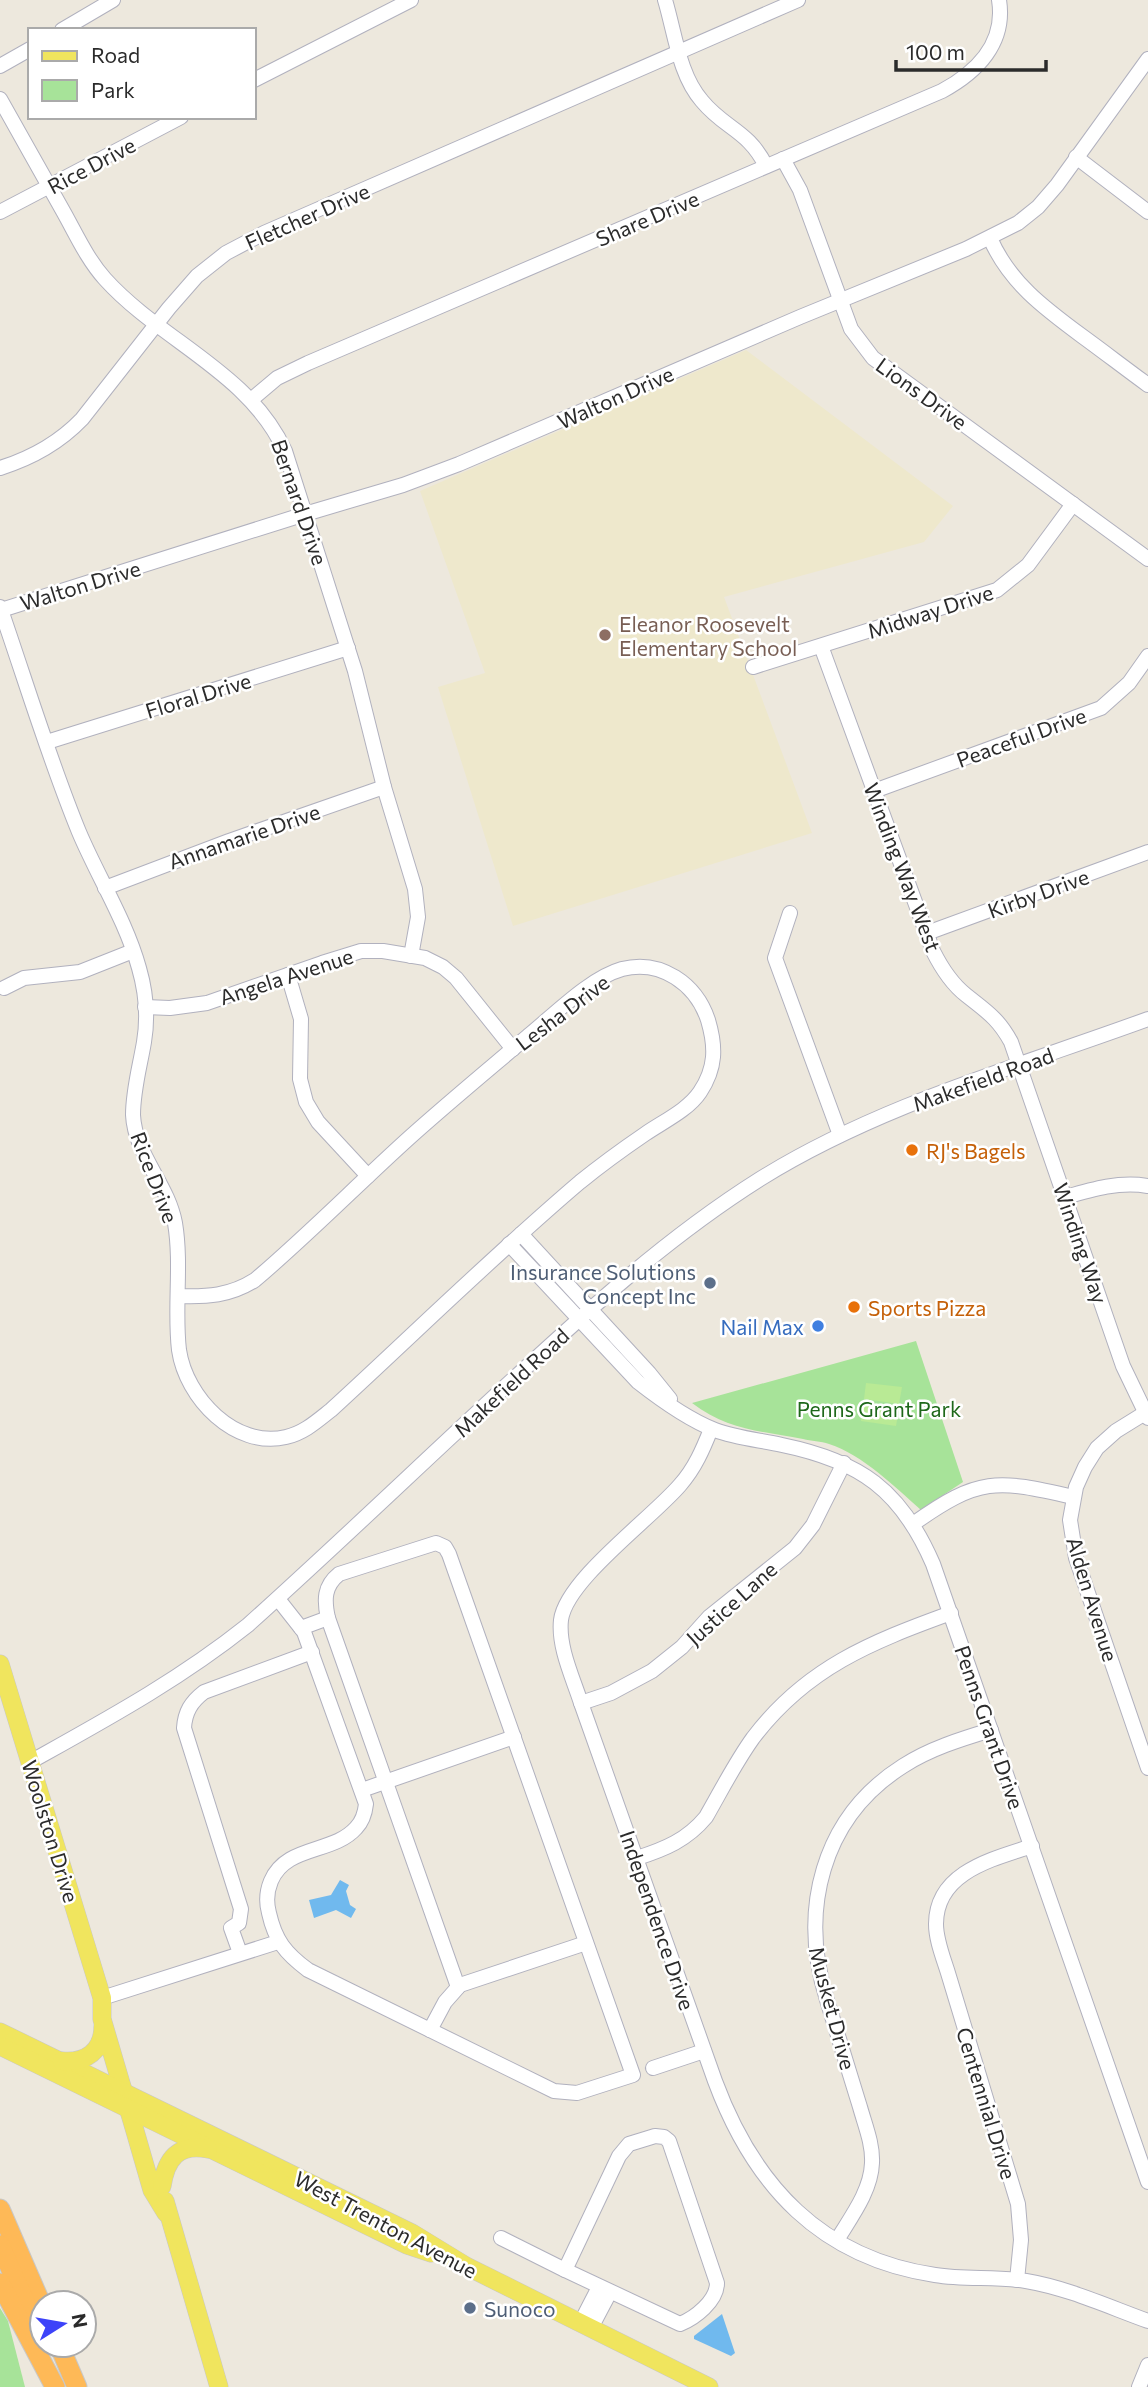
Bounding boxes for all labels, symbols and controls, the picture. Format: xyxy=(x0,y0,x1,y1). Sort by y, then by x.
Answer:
legend xyxy=(28,28,256,119)
scale bar xyxy=(896,28,1046,72)
text: 100 m xyxy=(906,39,965,64)
text: Road xyxy=(91,42,140,67)
text: Park xyxy=(91,77,135,102)
street label: Rice Drive xyxy=(43,132,139,198)
street label: Fletcher Drive xyxy=(241,177,373,255)
street label: Share Drive xyxy=(592,185,702,251)
street label: Lions Drive xyxy=(872,352,972,434)
street label: Walton Drive xyxy=(553,360,677,434)
street label: Bernard Drive xyxy=(267,436,333,568)
street label: Walton Drive xyxy=(17,555,143,615)
street label: Midway Drive xyxy=(864,579,996,643)
place label: Eleanor Roosevelt Elementary School xyxy=(619,611,797,660)
marker: Eleanor Roosevelt Elementary School xyxy=(597,627,613,643)
street label: Floral Drive xyxy=(142,667,254,723)
street label: Peaceful Drive xyxy=(953,702,1089,772)
street label: Winding Way West xyxy=(859,779,947,955)
street label: Annamarie Drive xyxy=(165,798,323,874)
street label: Kirby Drive xyxy=(984,863,1092,923)
street label: Angela Avenue xyxy=(216,943,356,1009)
street label: Lesha Drive xyxy=(510,969,614,1055)
street label: Makefield Road xyxy=(909,1042,1057,1116)
street label: Rice Drive xyxy=(126,1128,184,1226)
place label: RJ's Bagels xyxy=(926,1138,1026,1163)
marker: RJ's Bagels xyxy=(904,1142,920,1158)
street label: Winding Way xyxy=(1049,1179,1113,1307)
place label: Insurance Solutions Concept Inc xyxy=(510,1259,696,1308)
marker: Insurance Solutions Concept Inc xyxy=(702,1275,718,1291)
place label: Sports Pizza xyxy=(868,1295,986,1320)
marker: Sports Pizza xyxy=(846,1299,862,1315)
place label: Nail Max xyxy=(720,1314,804,1339)
marker: Nail Max xyxy=(810,1318,826,1334)
street label: Makefield Road xyxy=(448,1322,574,1442)
park label: Penns Grant Park xyxy=(797,1396,961,1421)
street label: Alden Avenue xyxy=(1062,1534,1124,1664)
street label: Justice Lane xyxy=(681,1556,781,1650)
street label: Penns Grant Drive xyxy=(950,1642,1030,1812)
street label: Woolston Drive xyxy=(17,1757,85,1905)
street label: Independence Drive xyxy=(616,1827,700,2013)
street label: Musket Drive xyxy=(805,1944,861,2072)
street label: Centennial Drive xyxy=(952,2024,1022,2182)
street label: West Trenton Avenue xyxy=(290,2165,482,2283)
north arrow xyxy=(28,2289,98,2359)
place label: Sunoco xyxy=(484,2296,556,2321)
marker: Sunoco xyxy=(462,2300,478,2316)
text: N xyxy=(68,2311,93,2330)

